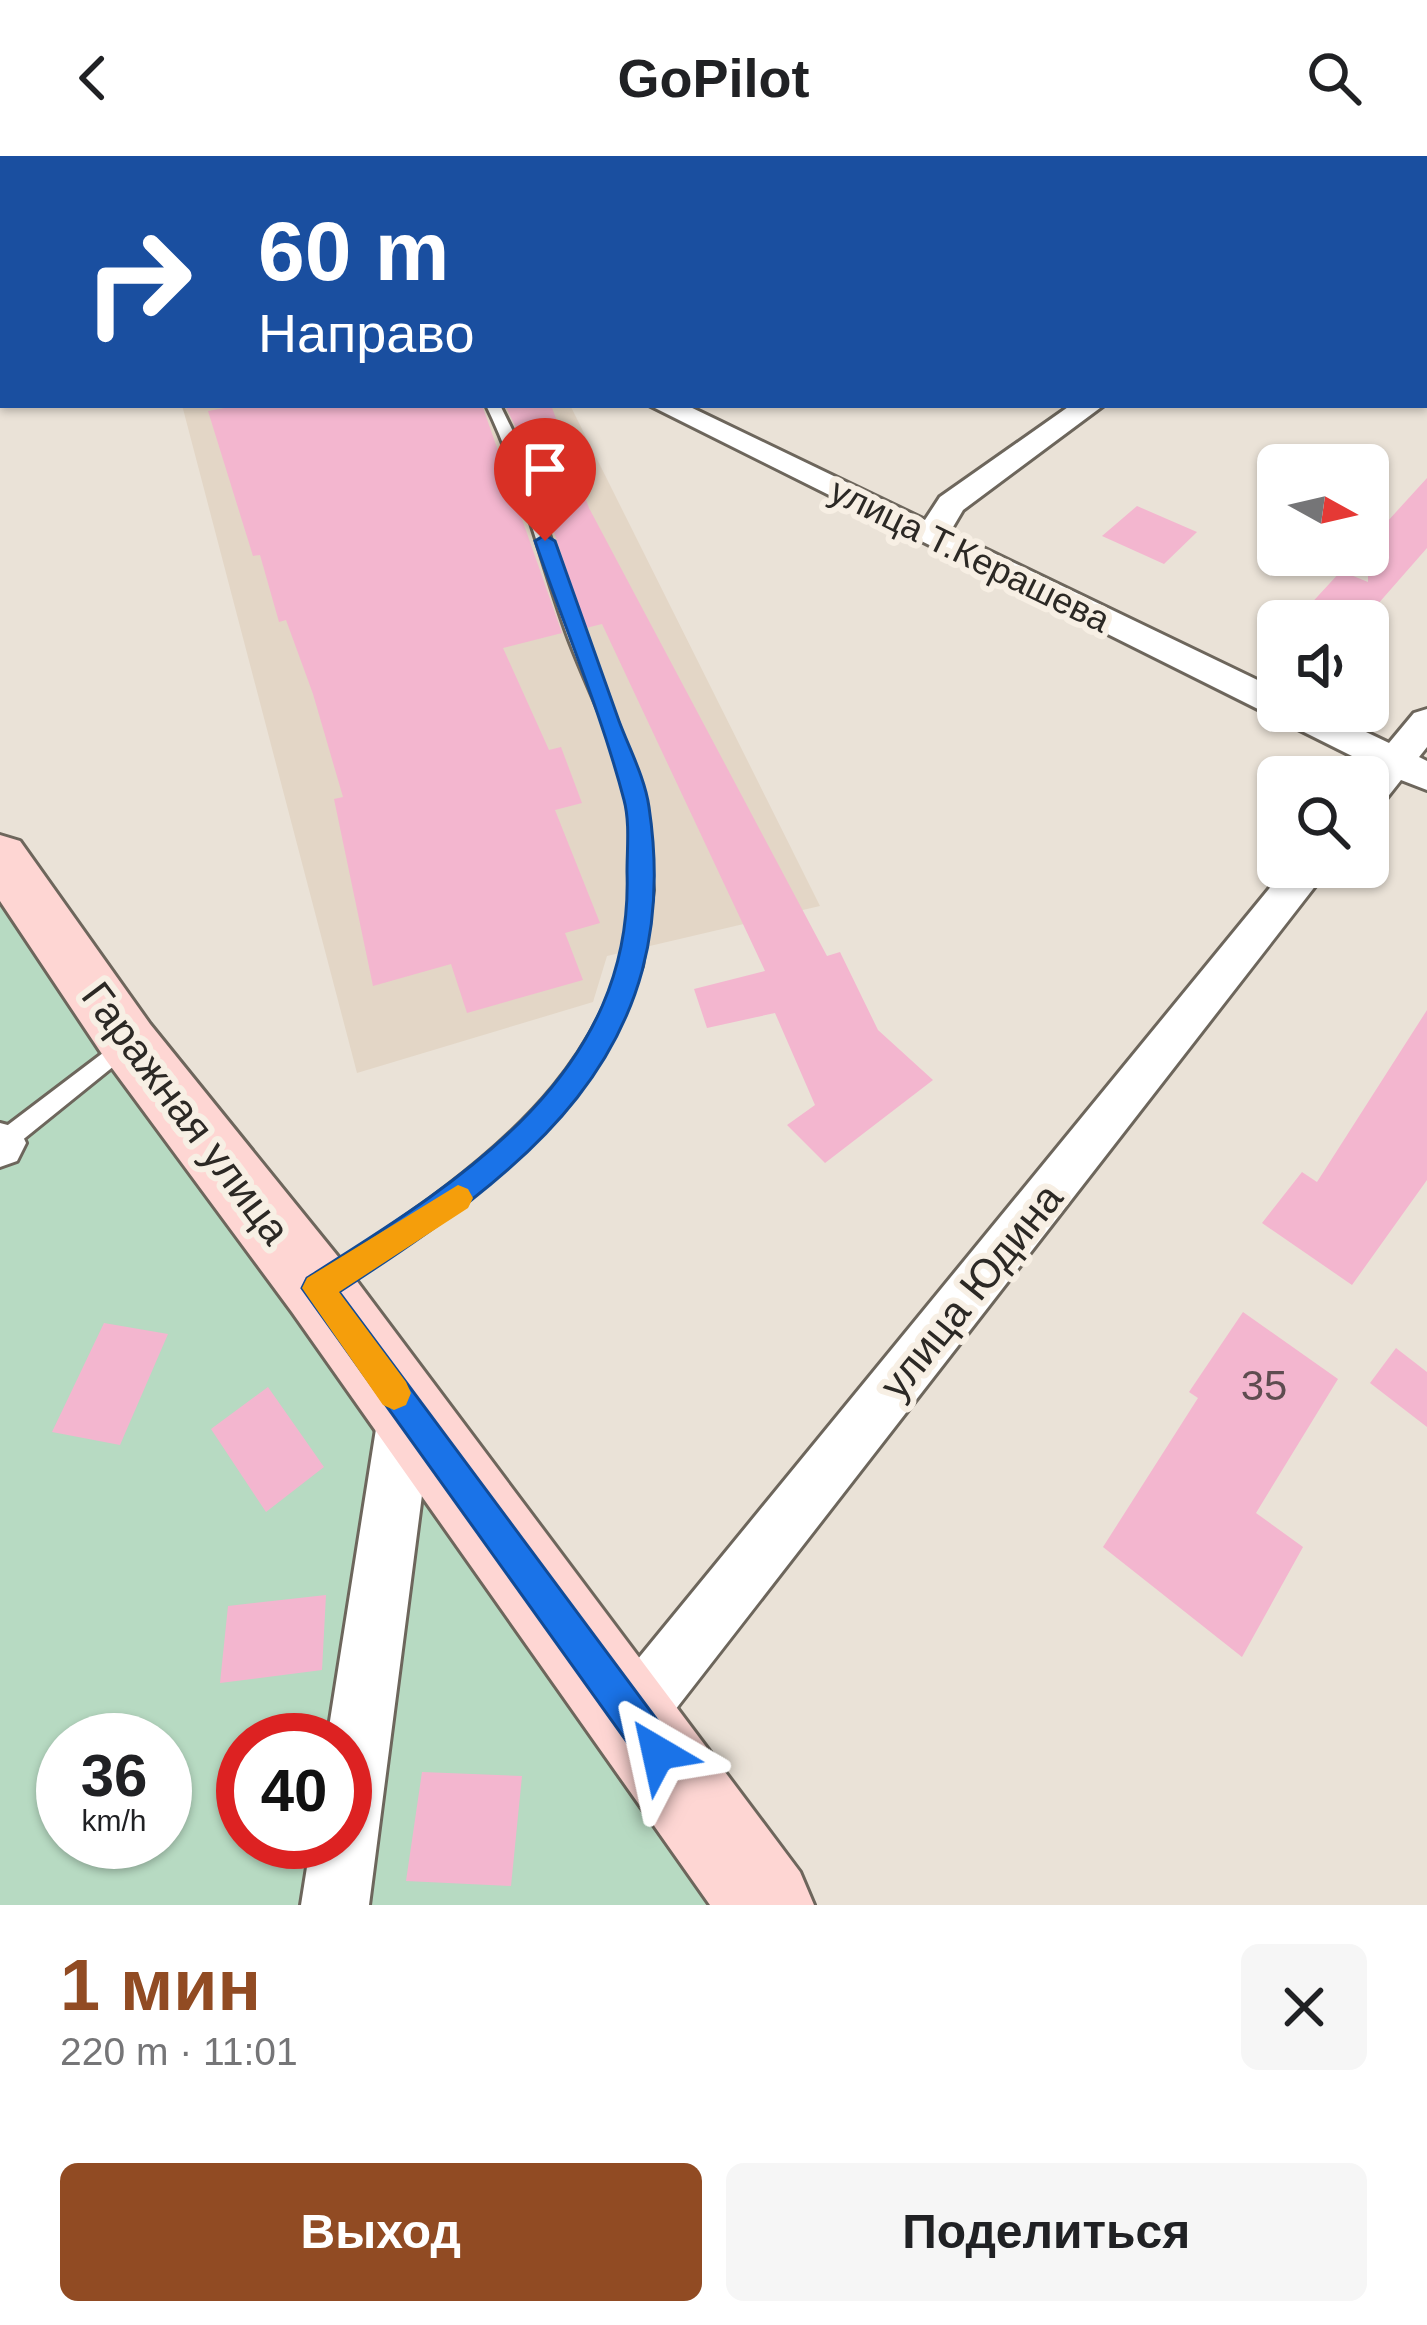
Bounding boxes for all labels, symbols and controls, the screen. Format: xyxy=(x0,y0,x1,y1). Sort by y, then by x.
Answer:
icon: back xyxy=(60,45,126,111)
icon: search xyxy=(1301,45,1367,111)
text: GoPilot xyxy=(618,48,809,108)
icon: right xyxy=(60,204,216,360)
text: 60 m xyxy=(258,204,449,298)
text: Направо xyxy=(258,303,474,363)
pin xyxy=(494,418,596,541)
icon: arrive xyxy=(512,436,578,502)
north arrow xyxy=(1257,444,1389,576)
map controls xyxy=(1257,444,1389,888)
street label: улица Т.Керашева xyxy=(824,470,1117,641)
button: sound xyxy=(1257,600,1389,732)
button: search xyxy=(1257,756,1389,888)
street label: Гаражная улица xyxy=(72,973,300,1253)
street label: улица Юдина xyxy=(870,1174,1072,1408)
house number: 35 xyxy=(1241,1362,1287,1409)
position arrow xyxy=(595,1690,721,1816)
speed limit sign: 40 xyxy=(216,1713,372,1869)
text: 36 xyxy=(81,1742,147,1809)
text: km/h xyxy=(81,1804,147,1837)
button: close xyxy=(1241,1944,1367,2070)
text: 1 мин xyxy=(60,1945,261,2025)
text: 220 m · 11:01 xyxy=(60,2030,298,2073)
button: Выход xyxy=(60,2163,702,2301)
button: Поделиться xyxy=(726,2163,1367,2301)

